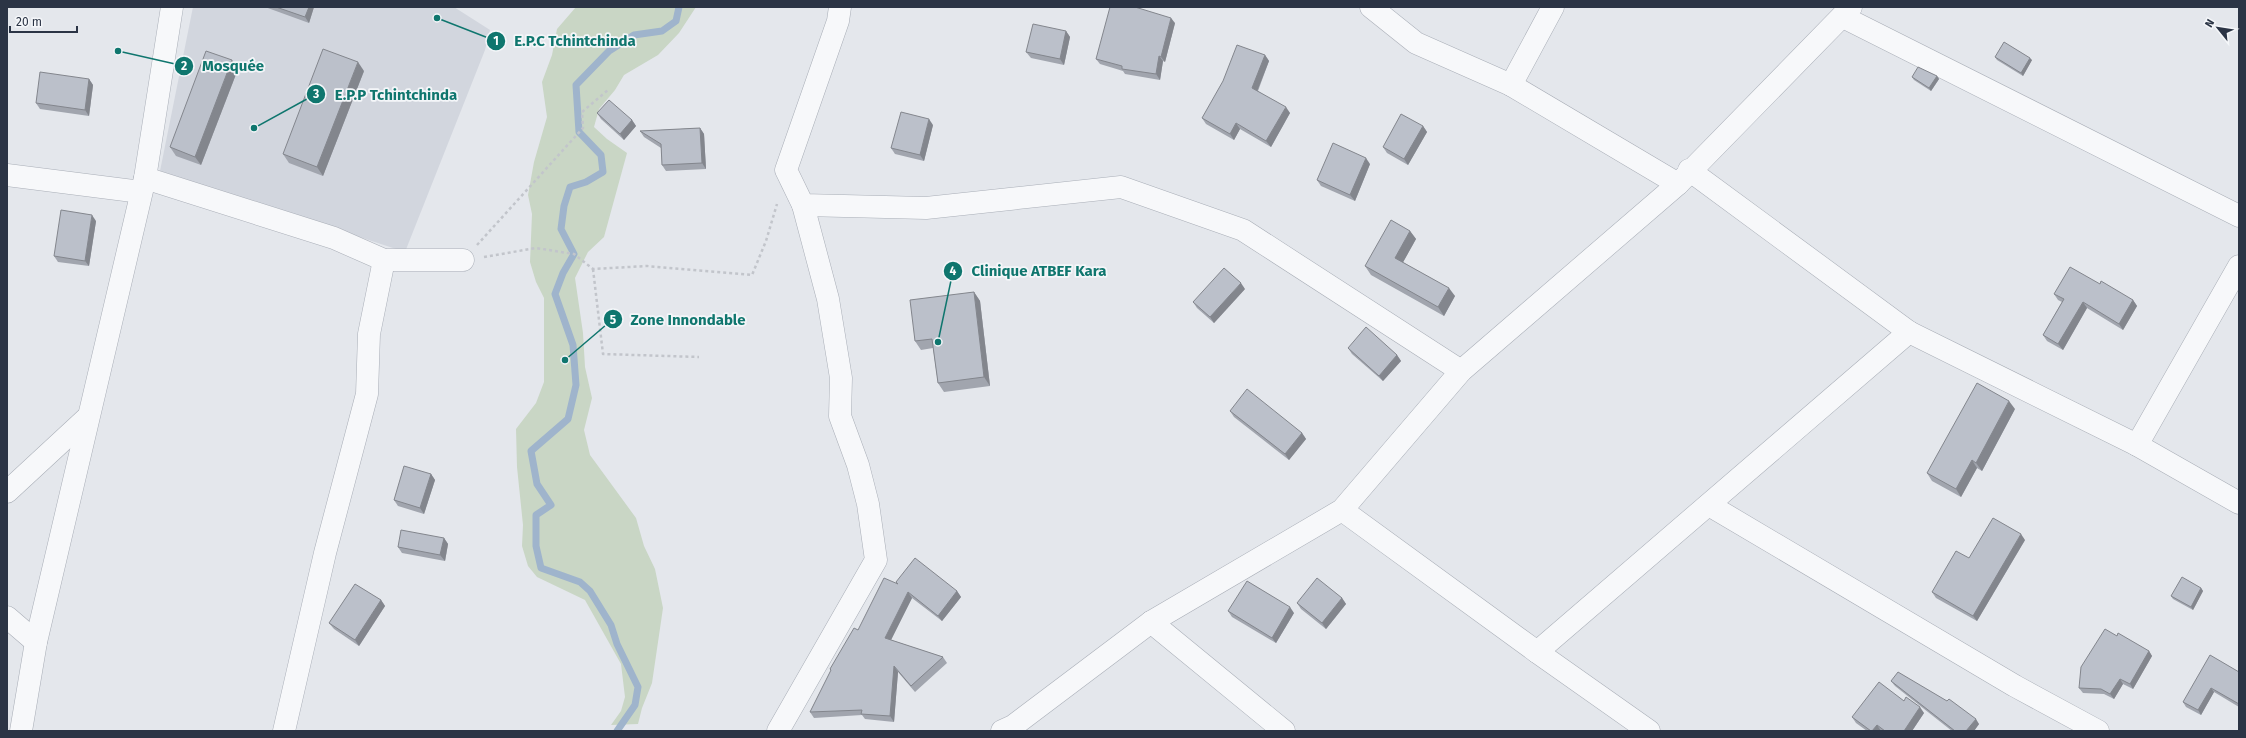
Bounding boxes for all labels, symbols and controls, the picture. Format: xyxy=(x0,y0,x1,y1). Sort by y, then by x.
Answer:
scale bar xyxy=(10,8,77,34)
north arrow xyxy=(2198,8,2238,48)
text: 20 m xyxy=(16,15,42,29)
text: N xyxy=(2202,17,2217,30)
callout: E.P.C Tchintchinda xyxy=(486,27,644,54)
text: E.P.C Tchintchinda xyxy=(514,32,636,50)
text: 1 xyxy=(493,34,499,48)
callout: Mosquée xyxy=(174,53,272,80)
text: Mosquée xyxy=(202,57,264,75)
text: 2 xyxy=(181,59,187,73)
callout: E.P.P Tchintchinda xyxy=(306,81,465,108)
text: E.P.P Tchintchinda xyxy=(335,86,457,104)
text: 3 xyxy=(312,87,319,101)
callout: Clinique ATBEF Kara xyxy=(943,257,1114,284)
text: Clinique ATBEF Kara xyxy=(972,262,1106,280)
text: 4 xyxy=(950,264,957,278)
callout: Zone Innondable xyxy=(603,306,754,333)
text: Zone Innondable xyxy=(630,311,746,329)
text: 5 xyxy=(610,313,617,327)

